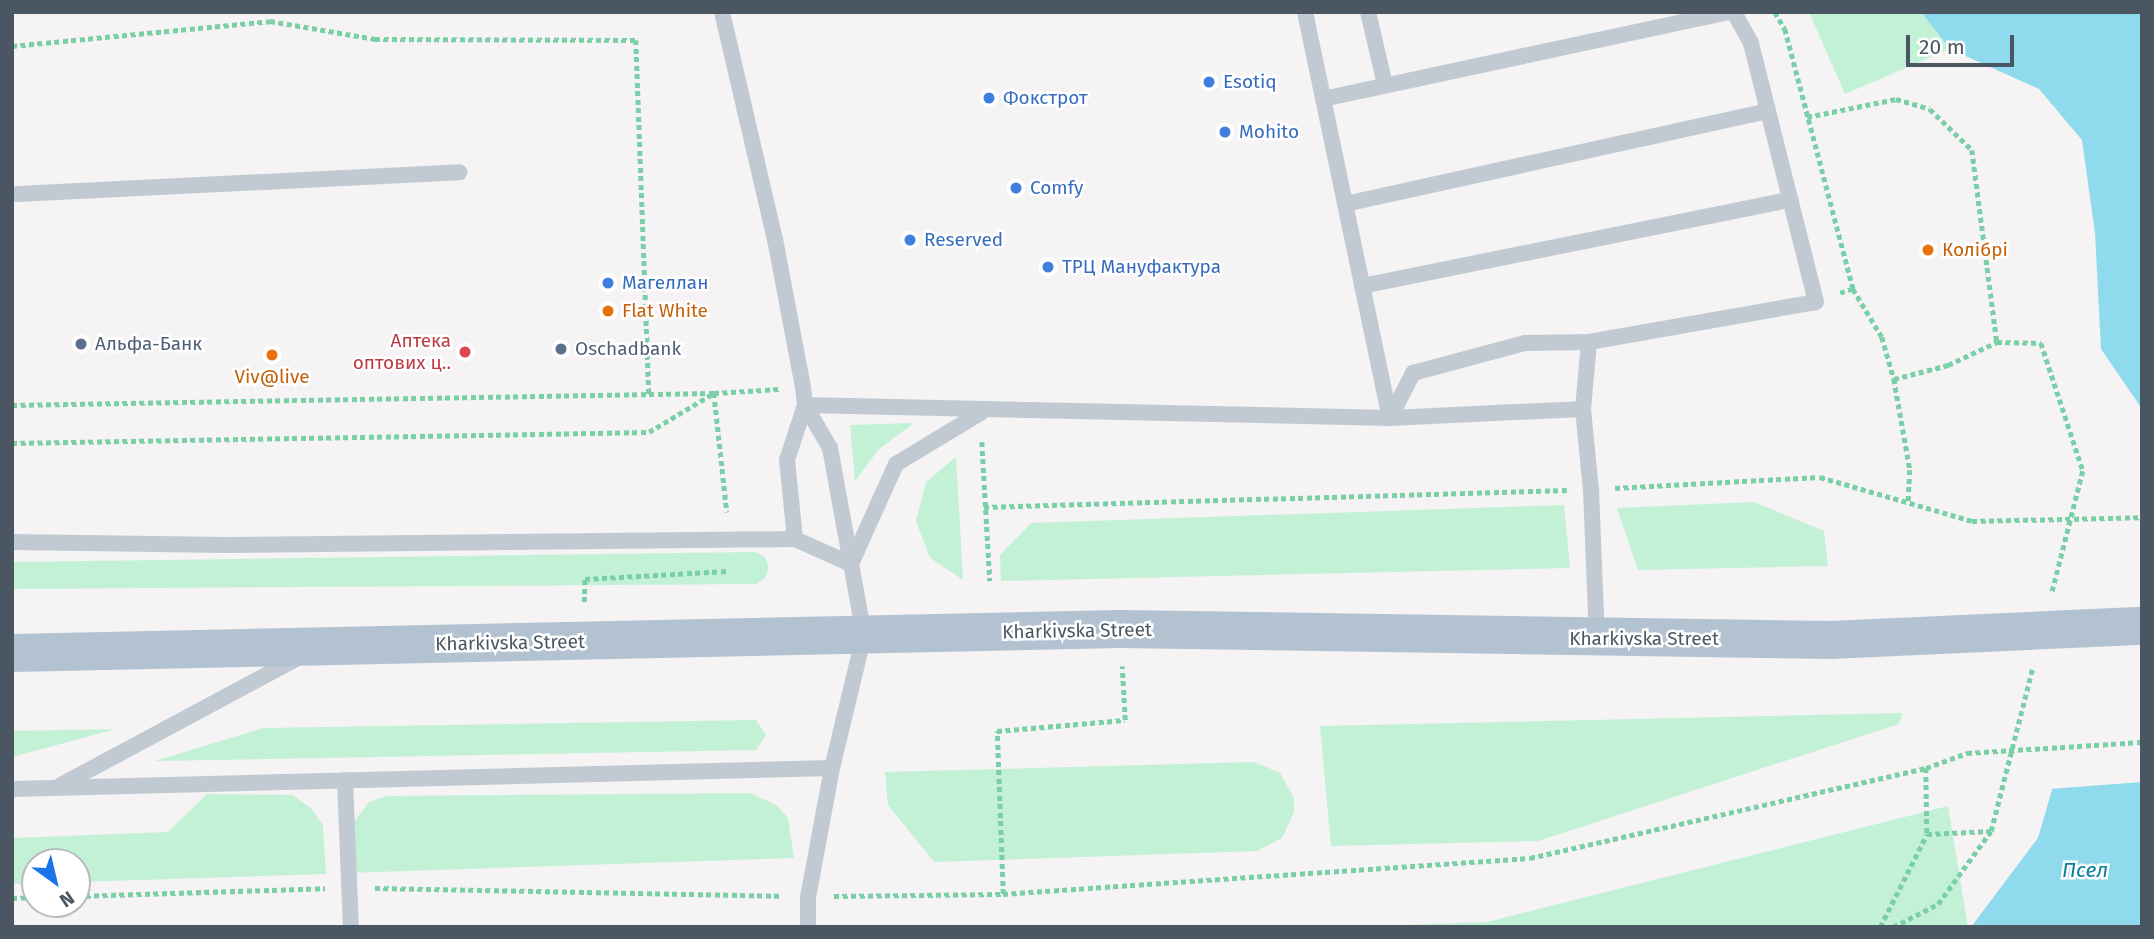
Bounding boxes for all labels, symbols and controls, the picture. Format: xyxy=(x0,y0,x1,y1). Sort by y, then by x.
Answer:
scale bar xyxy=(1909,21,2018,65)
text: 20 m xyxy=(1919,34,1965,60)
place label: Esotiq xyxy=(1223,71,1277,93)
marker: Esotiq xyxy=(1201,74,1217,90)
place label: Фокстрот xyxy=(1003,87,1087,109)
marker: Фокстрот xyxy=(981,90,997,106)
place label: Mohito xyxy=(1239,121,1299,143)
marker: Mohito xyxy=(1217,124,1233,140)
place label: Comfy xyxy=(1030,177,1083,199)
marker: Comfy xyxy=(1008,180,1024,196)
place label: Reserved xyxy=(924,229,1003,251)
marker: Reserved xyxy=(902,232,918,248)
place label: Колібрі xyxy=(1942,239,2008,261)
marker: Колібрі xyxy=(1920,242,1936,258)
place label: ТРЦ Мануфактура xyxy=(1062,256,1221,278)
marker: ТРЦ Мануфактура xyxy=(1040,259,1056,275)
place label: Магеллан xyxy=(622,272,708,294)
marker: Магеллан xyxy=(600,275,616,291)
place label: Flat White xyxy=(622,300,708,322)
marker: Flat White xyxy=(600,303,616,319)
place label: Аптека оптових ц.. xyxy=(353,330,451,374)
place label: Альфа-Банк xyxy=(95,333,202,355)
marker: Альфа-Банк xyxy=(73,336,89,352)
place label: Oschadbank xyxy=(575,338,681,360)
marker: Oschadbank xyxy=(553,341,569,357)
marker: Аптека оптових ц.. xyxy=(457,344,473,360)
marker: Viv@live xyxy=(264,347,280,363)
place label: Viv@live xyxy=(234,366,310,388)
street label: Kharkivska Street xyxy=(1002,618,1152,644)
street label: Kharkivska Street xyxy=(1569,628,1719,650)
street label: Kharkivska Street xyxy=(435,630,585,656)
north arrow xyxy=(21,848,91,918)
water label: Псел xyxy=(2062,857,2108,883)
text: N xyxy=(55,886,79,912)

